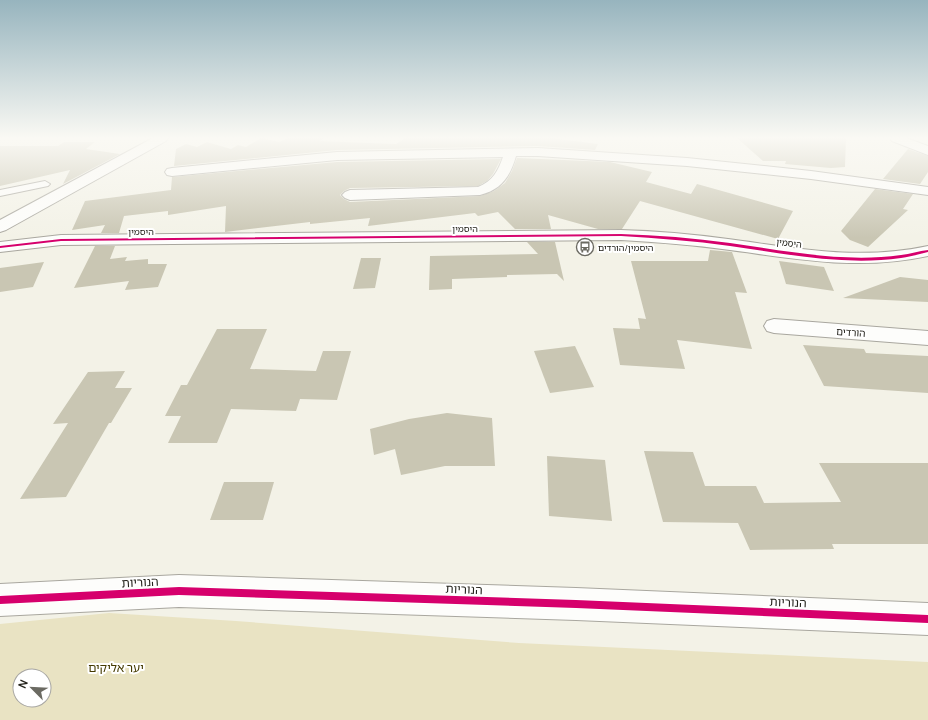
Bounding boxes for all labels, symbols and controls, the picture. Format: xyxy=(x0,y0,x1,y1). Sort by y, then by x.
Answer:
street label: היסמין xyxy=(452,222,478,235)
street label: היסמין xyxy=(128,225,154,238)
street label: היסמין xyxy=(776,235,802,251)
bus stop icon: היסמין/הורדים xyxy=(575,237,595,257)
place label: היסמין/הורדים xyxy=(598,241,653,254)
street label: הורדים xyxy=(836,324,866,340)
street label: הנוריות xyxy=(121,573,159,591)
street label: הנוריות xyxy=(445,580,483,598)
street label: הנוריות xyxy=(769,593,807,611)
park label: יער אליקים xyxy=(88,659,144,676)
north arrow xyxy=(12,668,52,708)
text: N xyxy=(14,677,31,690)

